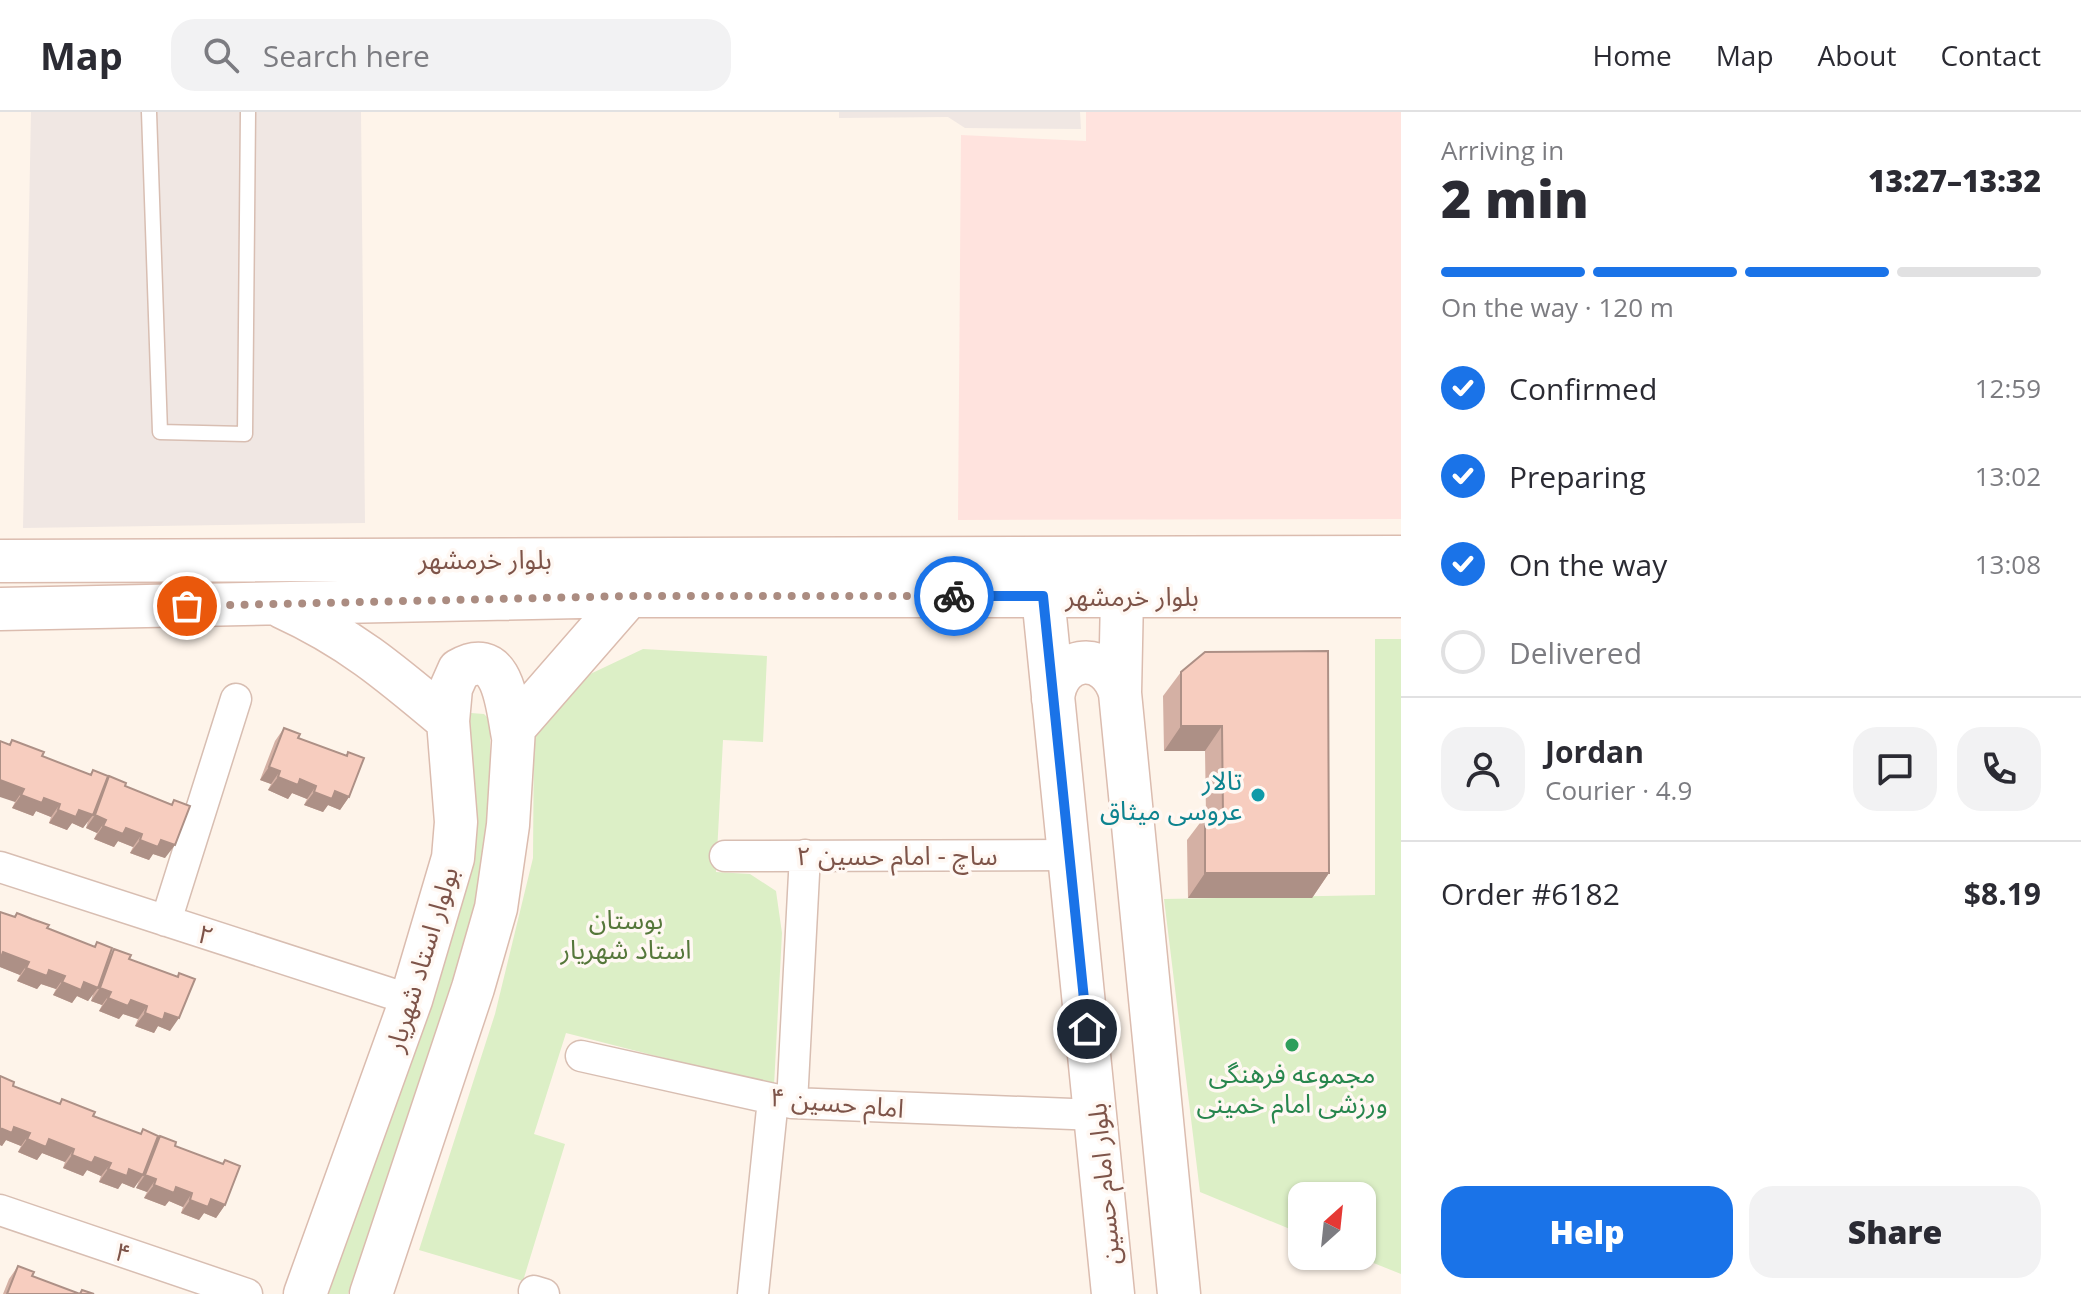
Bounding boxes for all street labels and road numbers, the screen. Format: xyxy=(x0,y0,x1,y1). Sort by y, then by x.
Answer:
street label: بلوار خرمشهر xyxy=(417,541,552,577)
street label: بلوار خرمشهر xyxy=(1064,578,1199,614)
street label: ساچ - امام حسین ۲ xyxy=(796,837,998,876)
street label: بولوار استاد شهریار xyxy=(375,862,466,1057)
street label: ۲ xyxy=(193,915,219,953)
street label: امام حسین ۴ xyxy=(768,1078,906,1129)
street label: بلوار امام حسین xyxy=(1078,1101,1131,1266)
street label: ۴ xyxy=(110,1233,136,1271)

